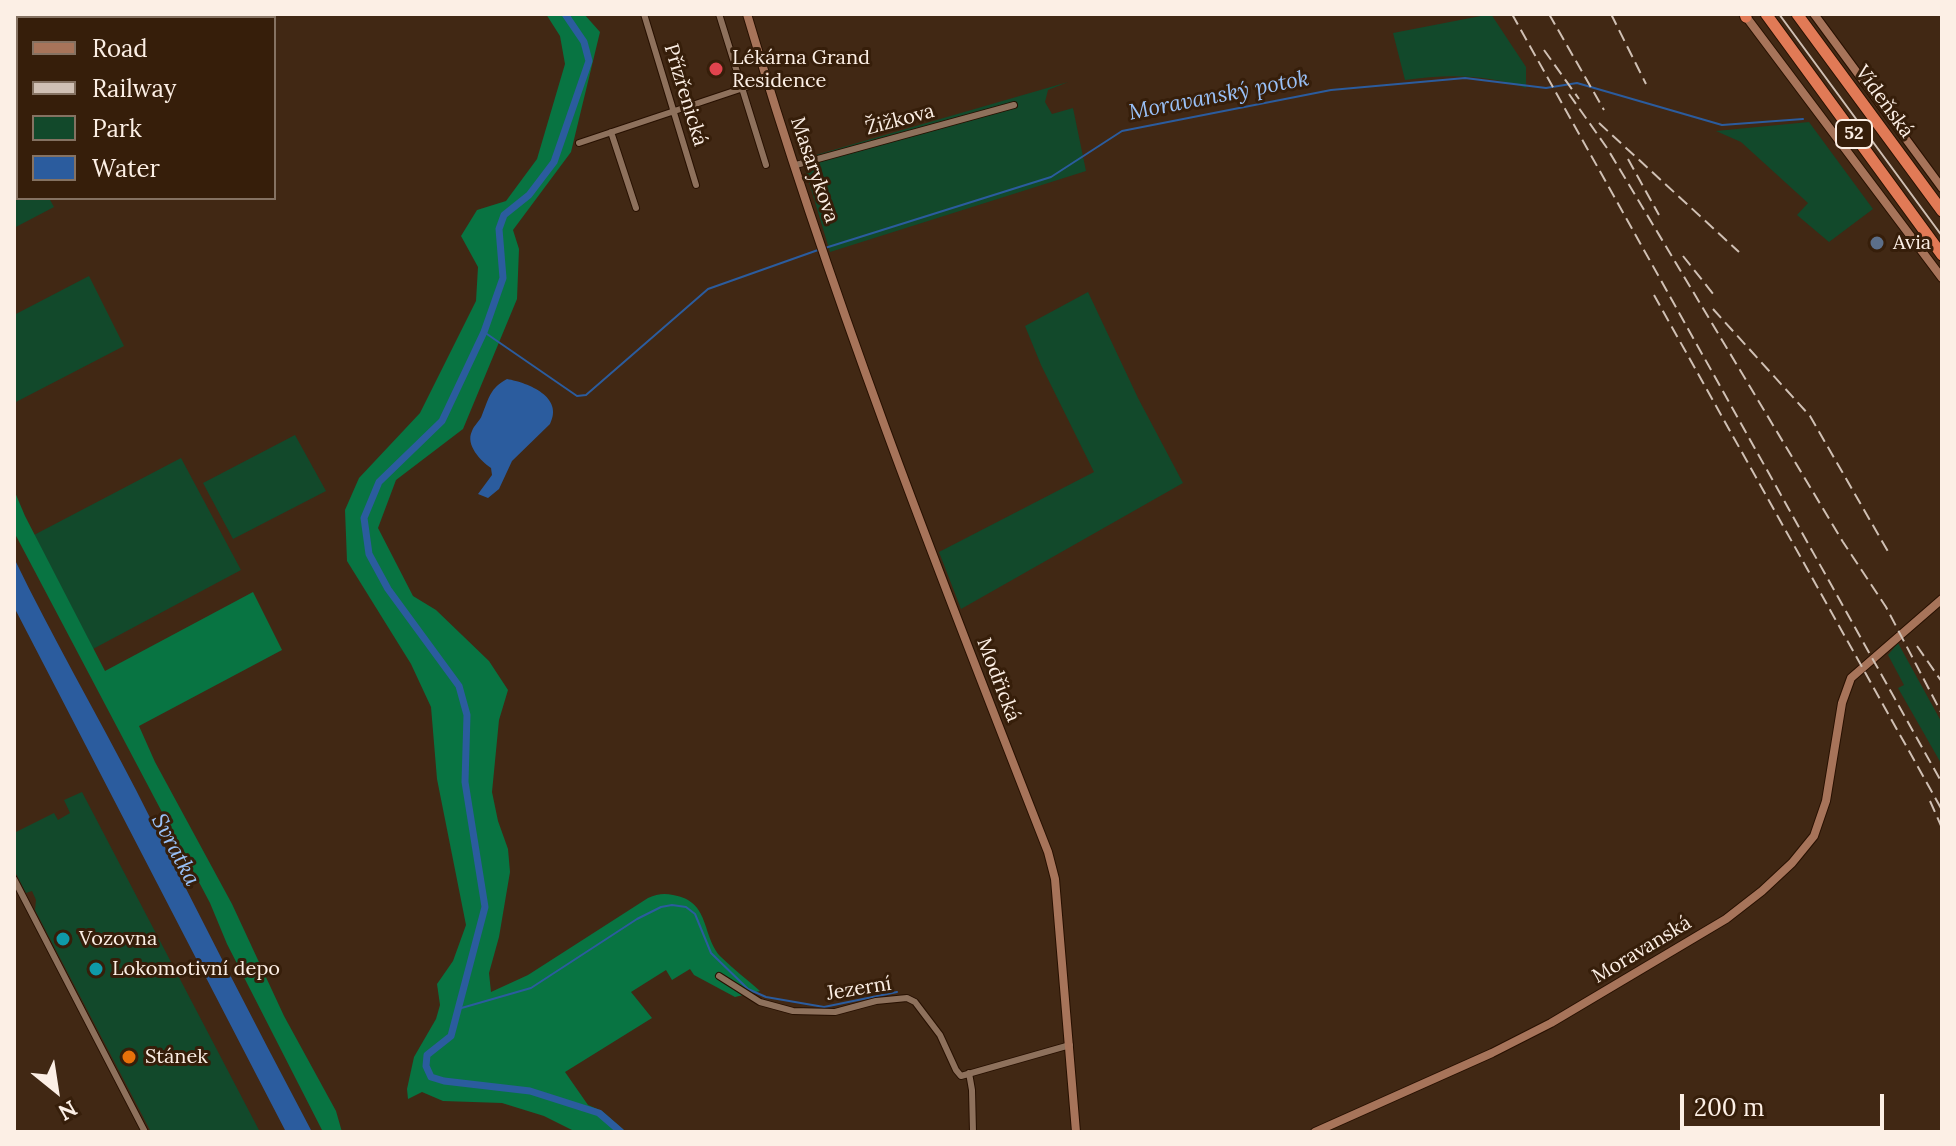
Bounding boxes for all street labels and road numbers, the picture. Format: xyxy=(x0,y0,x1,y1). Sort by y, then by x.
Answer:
street label: Přízřenická xyxy=(658,41,712,149)
street label: Vídeňská xyxy=(1850,61,1918,143)
street label: Žižkova xyxy=(863,99,937,141)
street label: Masarykova xyxy=(785,114,843,226)
road number: 52 xyxy=(1836,120,1872,148)
street label: Modřická xyxy=(971,635,1025,725)
street label: Moravanská xyxy=(1588,911,1696,989)
street label: Jezerní xyxy=(825,972,893,1006)

